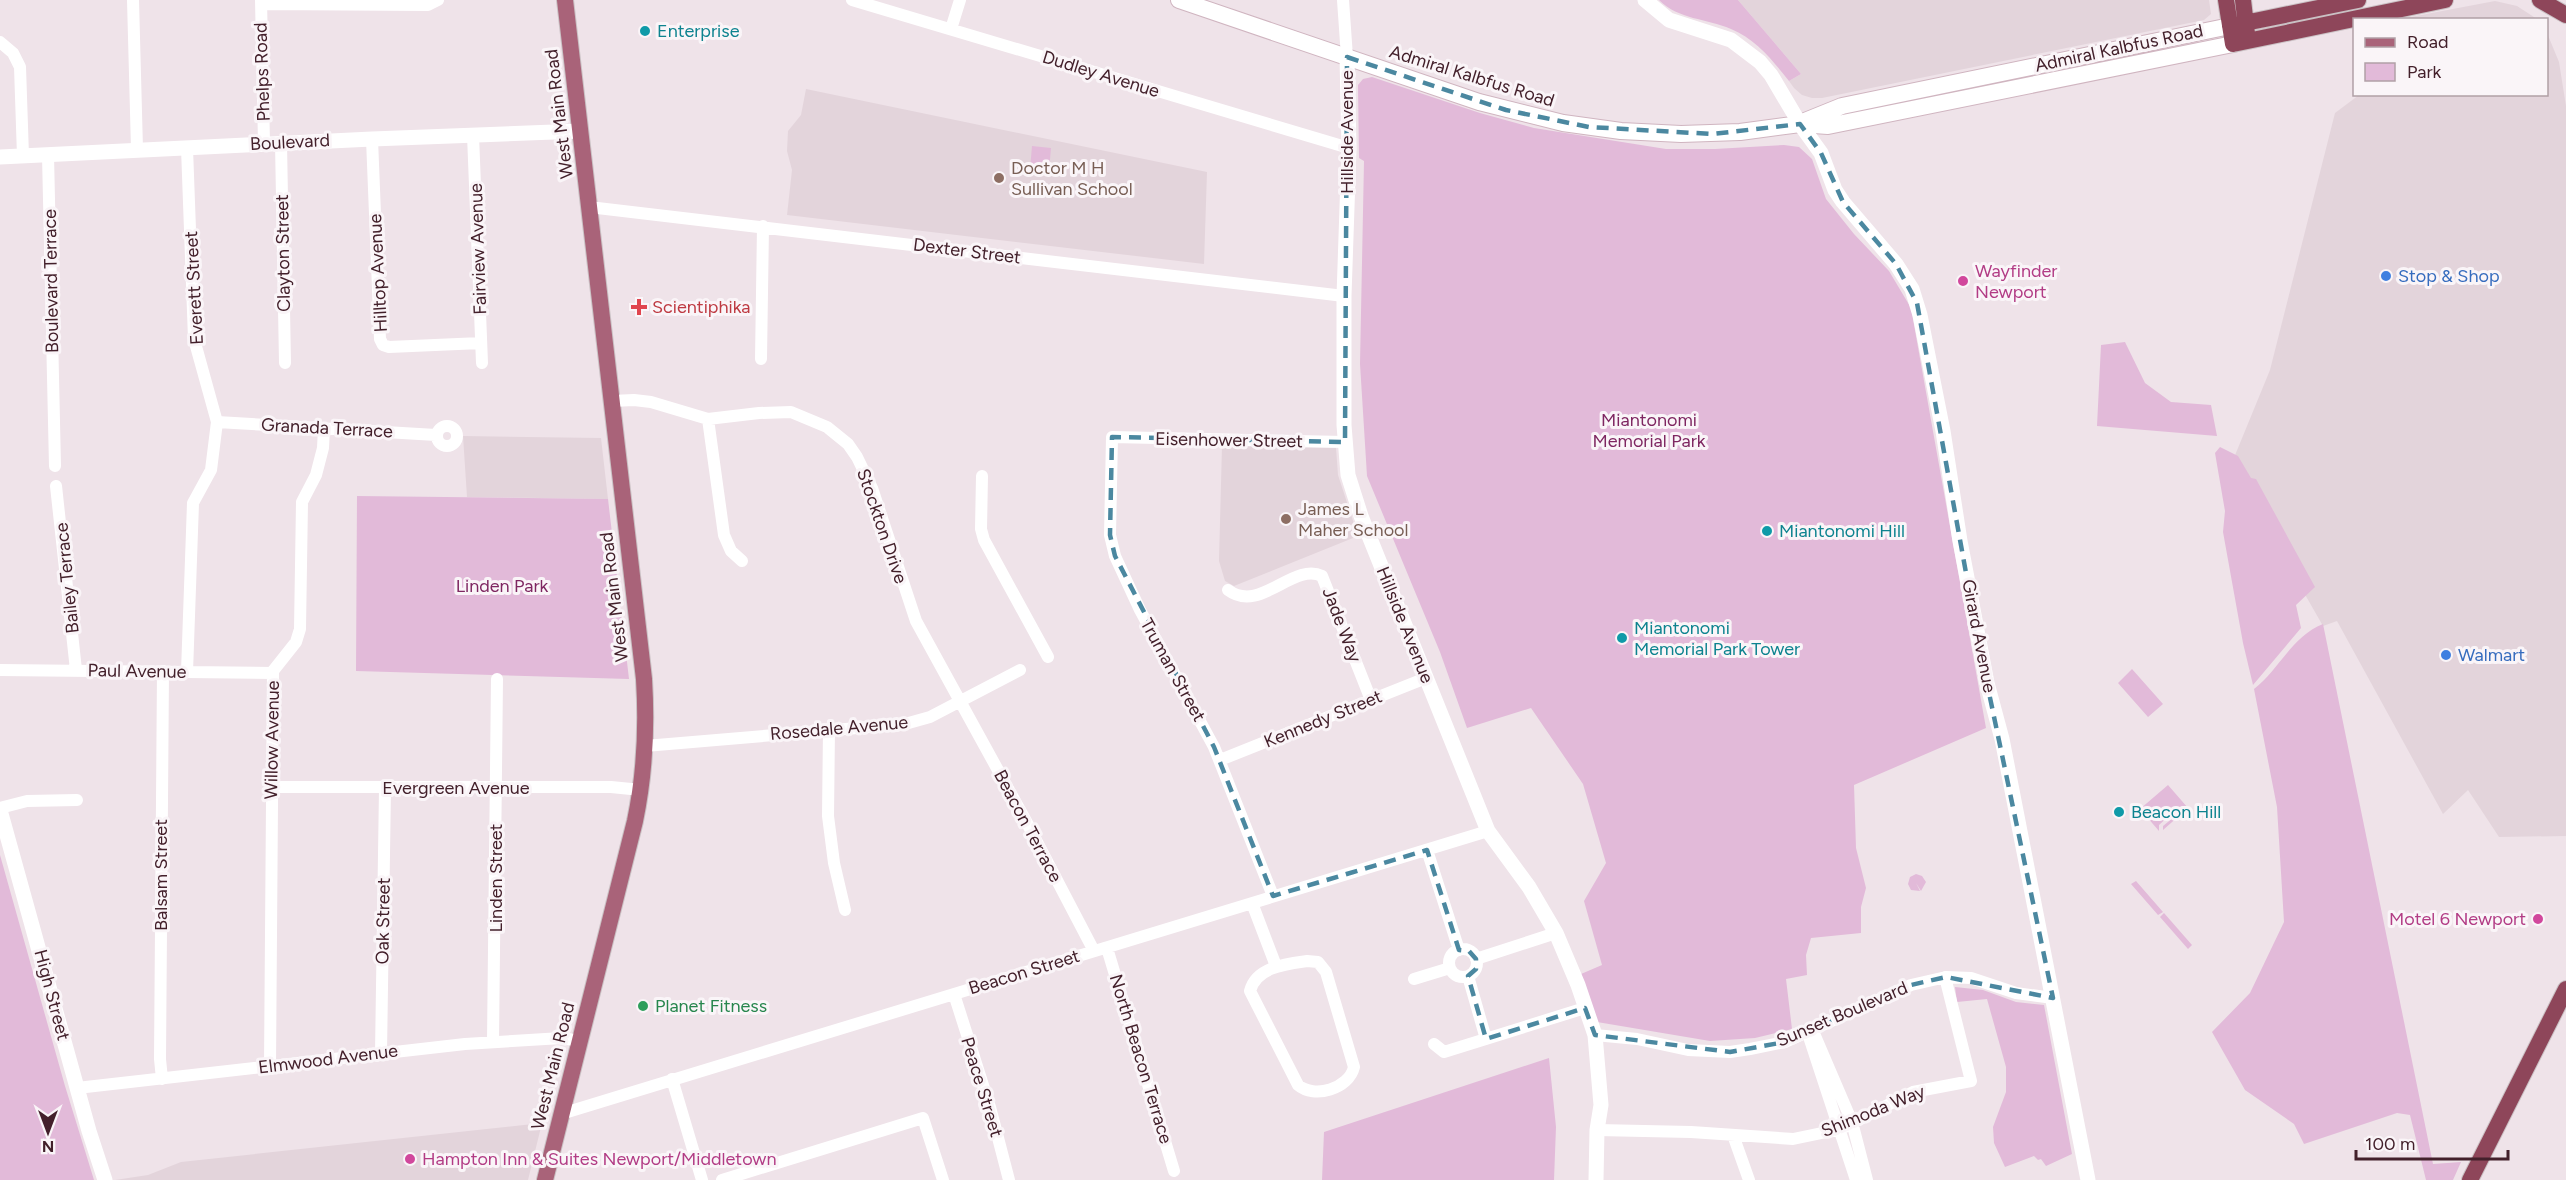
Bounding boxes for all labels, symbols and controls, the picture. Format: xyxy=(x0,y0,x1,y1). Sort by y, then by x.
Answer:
legend xyxy=(2353,18,2548,96)
street label: Admiral Kalbfus Road xyxy=(2033,19,2205,77)
place label: Enterprise xyxy=(657,20,740,42)
street label: Phelps Road xyxy=(249,22,275,122)
marker: Enterprise xyxy=(638,24,652,38)
text: Road xyxy=(2407,31,2448,53)
street label: Admiral Kalbfus Road xyxy=(1387,40,1557,112)
street label: Dudley Avenue xyxy=(1040,46,1162,102)
street label: West Main Road xyxy=(540,48,578,180)
text: Park xyxy=(2407,61,2442,83)
street label: Hillside Avenue xyxy=(1336,70,1358,194)
street label: Boulevard xyxy=(249,129,331,155)
place label: Doctor M H Sullivan School xyxy=(1011,157,1133,200)
marker: Doctor M H Sullivan School xyxy=(992,171,1006,185)
street label: Fairview Avenue xyxy=(465,183,491,315)
street label: Clayton Street xyxy=(271,194,295,312)
street label: Boulevard Terrace xyxy=(39,209,63,353)
street label: Hilltop Avenue xyxy=(364,213,392,333)
street label: Everett Street xyxy=(180,230,208,345)
street label: Dexter Street xyxy=(912,233,1022,269)
place label: Wayfinder Newport xyxy=(1975,260,2057,303)
place label: Stop & Shop xyxy=(2398,265,2500,287)
marker: Stop & Shop xyxy=(2379,269,2393,283)
marker: Wayfinder Newport xyxy=(1956,274,1970,288)
place label: Scientiphika xyxy=(652,296,750,318)
marker: Scientiphika xyxy=(630,298,648,316)
park label: Miantonomi Memorial Park xyxy=(1593,409,1706,452)
street label: Granada Terrace xyxy=(261,414,394,442)
street label: Eisenhower Street xyxy=(1155,428,1303,452)
street label: Stockton Drive xyxy=(852,466,912,586)
place label: James L Maher School xyxy=(1298,498,1408,541)
marker: James L Maher School xyxy=(1279,512,1293,526)
place label: Miantonomi Hill xyxy=(1779,520,1905,542)
street label: Bailey Terrace xyxy=(50,521,84,635)
marker: Miantonomi Hill xyxy=(1760,524,1774,538)
street label: West Main Road xyxy=(595,531,633,663)
street label: Hillside Avenue xyxy=(1372,563,1438,687)
park label: Linden Park xyxy=(456,575,549,597)
street label: Girard Avenue xyxy=(1957,577,2001,695)
street label: Jade Way xyxy=(1318,584,1366,666)
street label: Truman Street xyxy=(1136,615,1210,726)
place label: Miantonomi Memorial Park Tower xyxy=(1634,617,1800,660)
marker: Miantonomi Memorial Park Tower xyxy=(1615,631,1629,645)
place label: Walmart xyxy=(2458,644,2525,666)
marker: Walmart xyxy=(2439,648,2453,662)
street label: Paul Avenue xyxy=(87,659,187,683)
street label: Willow Avenue xyxy=(260,680,284,800)
street label: Kennedy Street xyxy=(1261,685,1385,753)
street label: Rosedale Avenue xyxy=(769,711,909,745)
street label: Beacon Terrace xyxy=(989,766,1067,886)
street label: Evergreen Avenue xyxy=(382,777,530,799)
place label: Beacon Hill xyxy=(2131,801,2221,823)
marker: Beacon Hill xyxy=(2112,805,2126,819)
street label: Balsam Street xyxy=(150,819,172,931)
street label: Linden Street xyxy=(485,823,507,932)
street label: Oak Street xyxy=(371,877,395,965)
place label: Motel 6 Newport xyxy=(2389,908,2526,930)
marker: Motel 6 Newport xyxy=(2531,912,2545,926)
street label: Beacon Street xyxy=(966,945,1082,999)
street label: High Street xyxy=(29,947,75,1043)
street label: North Beacon Terrace xyxy=(1105,972,1177,1147)
street label: Sunset Boulevard xyxy=(1773,976,1911,1052)
place label: Planet Fitness xyxy=(655,995,767,1017)
marker: Planet Fitness xyxy=(636,999,650,1013)
street label: West Main Road xyxy=(527,1000,579,1132)
street label: Peace Street xyxy=(956,1034,1008,1140)
street label: Elmwood Avenue xyxy=(257,1040,399,1078)
street label: Shimoda Way xyxy=(1818,1080,1929,1142)
north arrow xyxy=(18,1102,78,1162)
scale bar xyxy=(2356,1123,2508,1161)
text: 100 m xyxy=(2365,1133,2415,1155)
text: N xyxy=(42,1137,54,1156)
place label: Hampton Inn & Suites Newport/Middletown xyxy=(422,1148,777,1170)
marker: Hampton Inn & Suites Newport/Middletown xyxy=(403,1152,417,1166)

